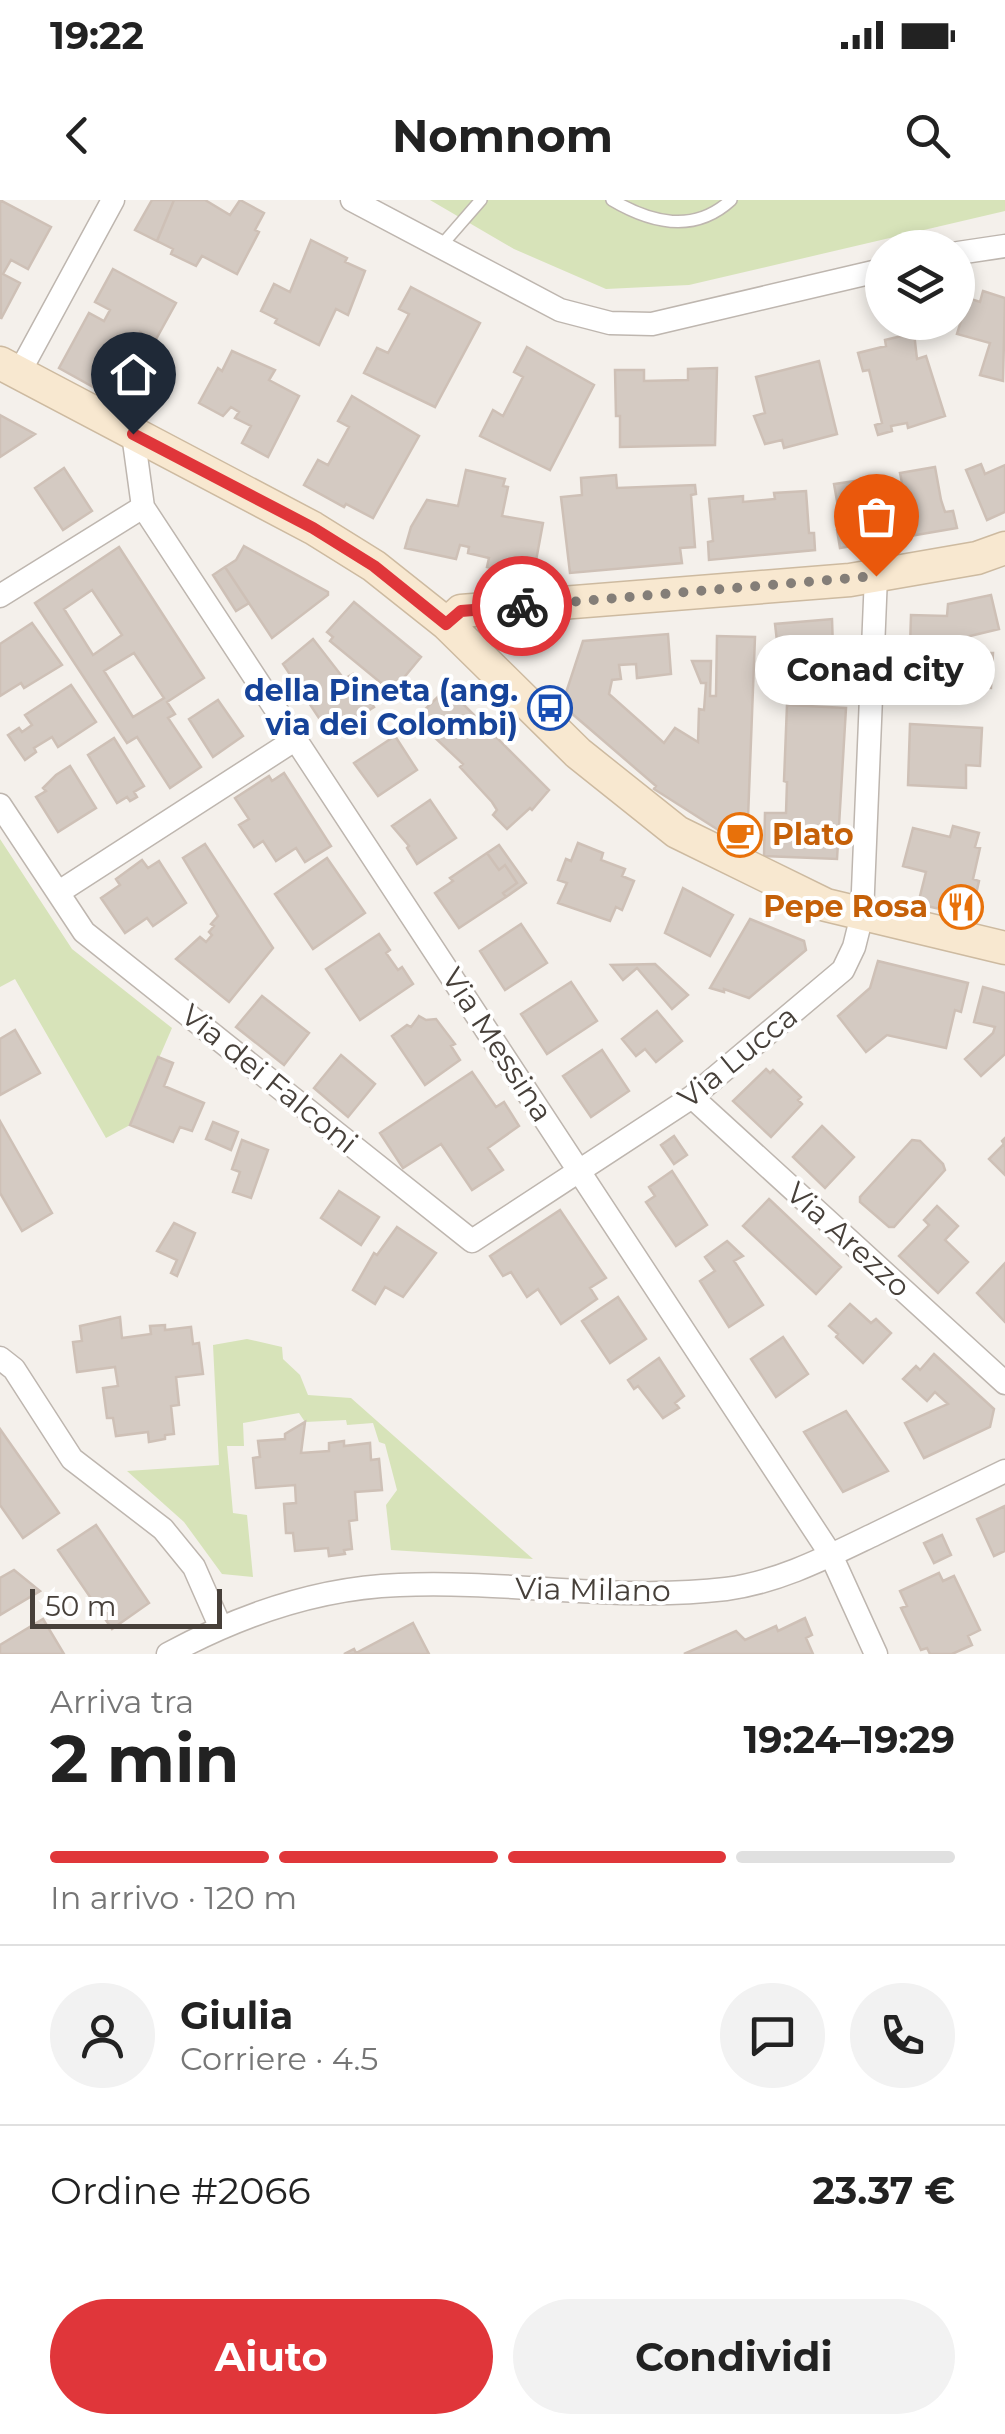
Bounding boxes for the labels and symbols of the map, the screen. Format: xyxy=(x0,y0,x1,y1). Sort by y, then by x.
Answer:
pin xyxy=(91,332,176,435)
pin xyxy=(834,474,919,577)
courier xyxy=(472,556,572,656)
callout: Conad city xyxy=(756,636,996,706)
place label: della Pineta (ang. via dei Colombi) xyxy=(244,672,518,743)
bus stop icon: della Pineta (ang. via dei Colombi) xyxy=(527,685,573,731)
cafe icon: Plato xyxy=(717,812,763,858)
place label: Plato xyxy=(772,816,854,853)
restaurant icon: Pepe Rosa xyxy=(938,884,984,930)
place label: Pepe Rosa xyxy=(763,888,928,925)
street label: Via Messina xyxy=(434,961,561,1129)
street label: Via dei Falconi xyxy=(174,996,365,1161)
street label: Via Lucca xyxy=(671,997,805,1116)
street label: Via Arezzo xyxy=(779,1174,918,1305)
street label: Via Milano xyxy=(515,1570,671,1609)
scale bar xyxy=(30,1584,222,1628)

